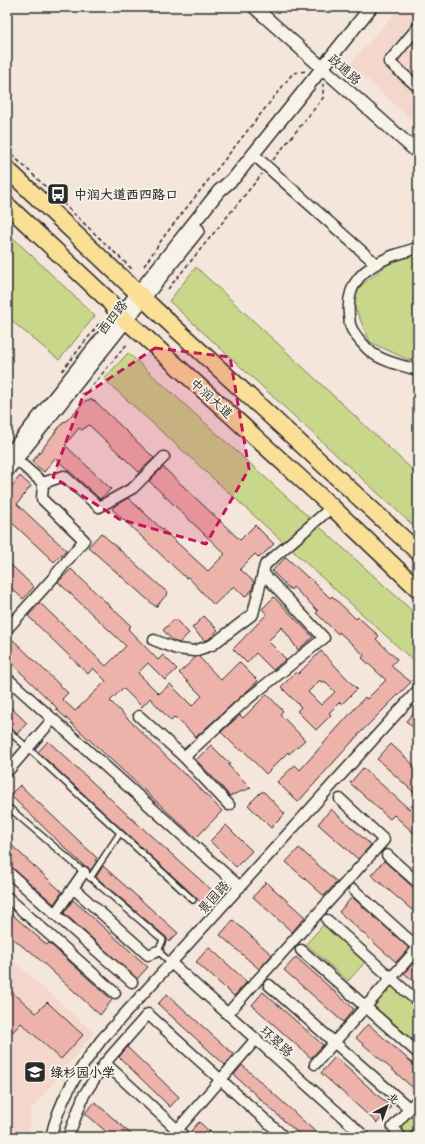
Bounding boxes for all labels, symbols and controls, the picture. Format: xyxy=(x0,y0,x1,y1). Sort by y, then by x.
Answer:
street label: 政通路 xyxy=(324,49,366,89)
bus stop icon: 中润大道西四路口 xyxy=(45,181,71,207)
place label: 中润大道西四路口 xyxy=(74,185,178,203)
street label: 西四路 xyxy=(93,296,131,338)
street label: 中润大道 xyxy=(187,374,237,422)
street label: 景园路 xyxy=(193,876,233,918)
street label: 环翠路 xyxy=(256,1021,298,1061)
school or university icon: 绿杉园小学 xyxy=(22,1059,48,1085)
place label: 绿杉园小学 xyxy=(50,1063,115,1081)
north arrow xyxy=(367,1086,407,1126)
text: 北 xyxy=(385,1090,402,1107)

